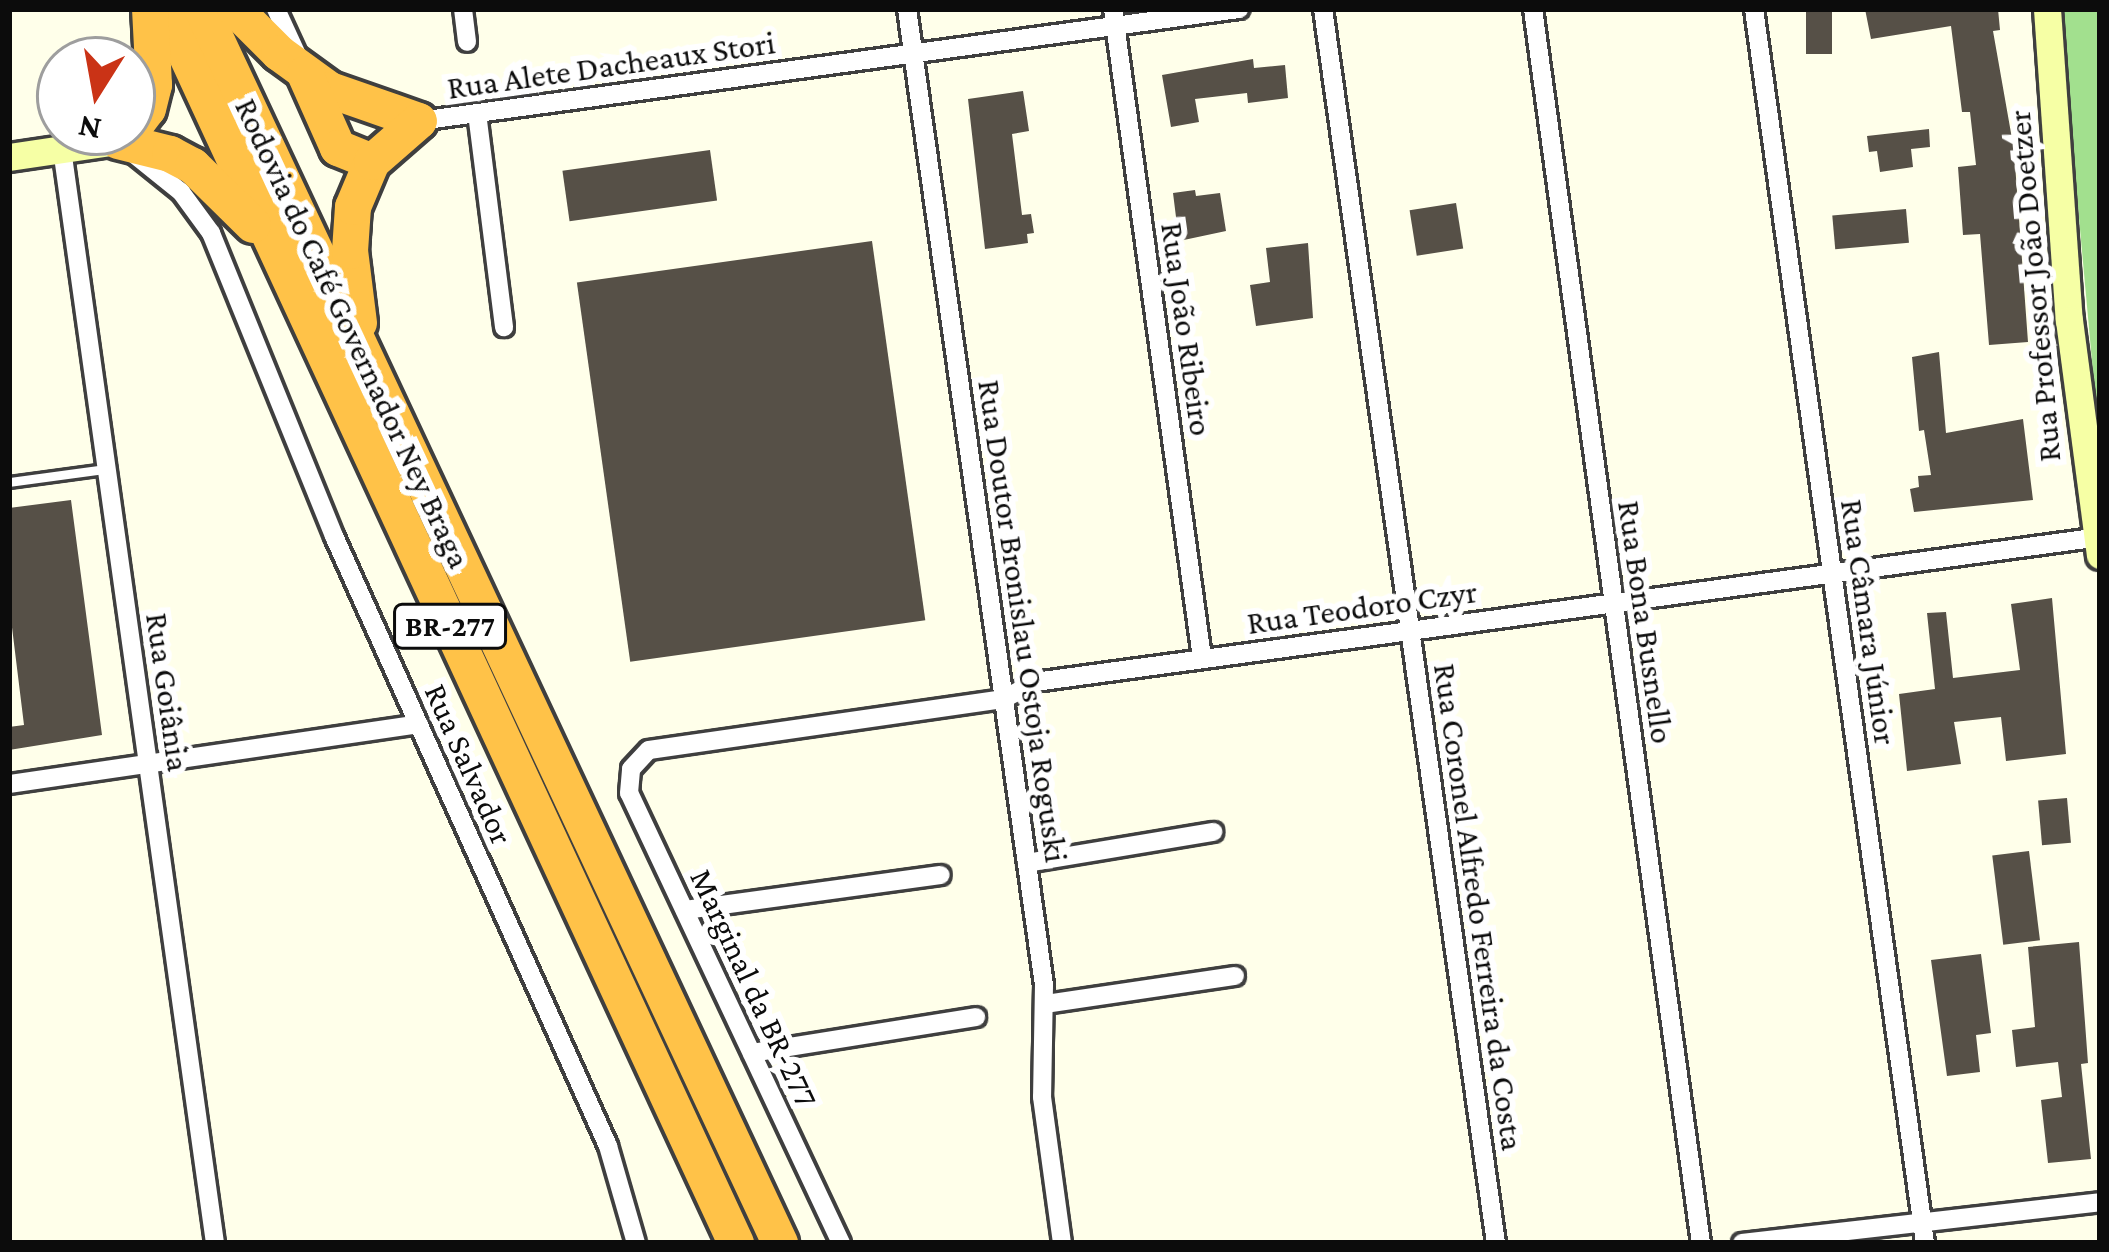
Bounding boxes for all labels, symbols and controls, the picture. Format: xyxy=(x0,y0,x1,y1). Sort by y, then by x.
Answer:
street label: Rua Alete Dacheaux Stori xyxy=(445,22,777,108)
north arrow xyxy=(36,36,156,156)
street label: Rodovia do Café Governador Ney Braga xyxy=(226,92,480,574)
street label: Rua Professor João Doetzer xyxy=(1999,108,2069,464)
text: N xyxy=(75,109,104,149)
street label: Rua João Ribeiro xyxy=(1152,220,1222,438)
street label: Rua Doutor Bronislau Ostoja Roguski xyxy=(970,377,1076,865)
street label: Rua Câmara Júnior xyxy=(1832,497,1906,747)
street label: Rua Bona Busnello xyxy=(1609,498,1683,746)
street label: Rua Teodoro Czyr xyxy=(1244,571,1480,643)
road number: BR-277 xyxy=(393,602,507,650)
street label: Rua Goiânia xyxy=(137,610,199,774)
street label: Rua Coronel Alfredo Ferreira da Costa xyxy=(1425,661,1533,1153)
street label: Rua Salvador xyxy=(416,677,522,851)
street label: Marginal da BR-277 xyxy=(681,863,827,1113)

